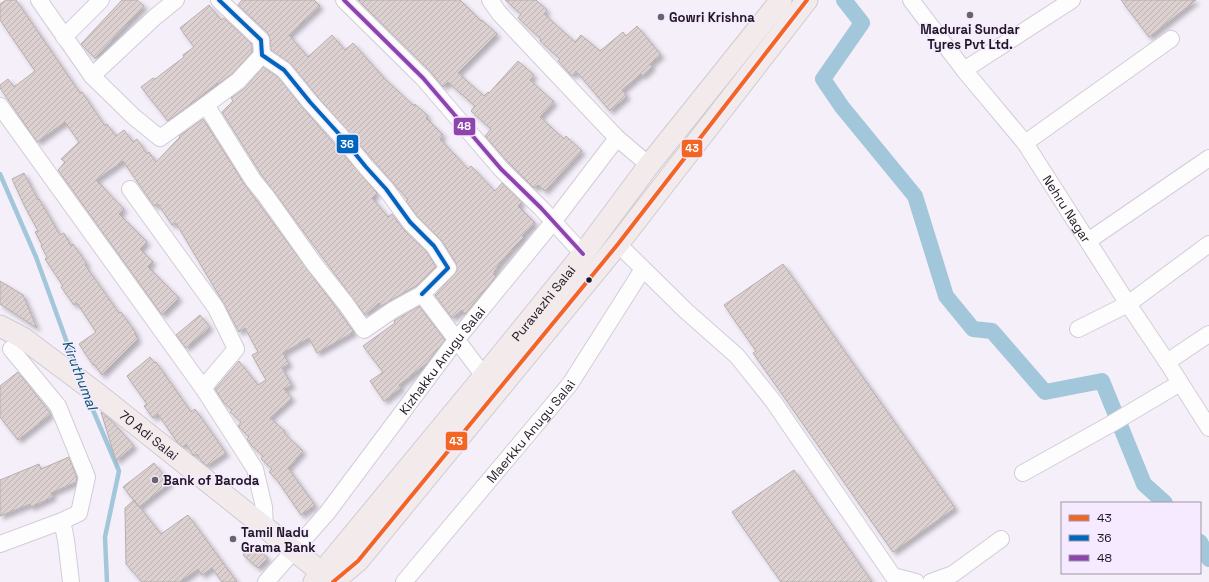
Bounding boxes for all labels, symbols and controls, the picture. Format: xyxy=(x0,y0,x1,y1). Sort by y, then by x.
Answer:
place label: Gowri Krishna xyxy=(669,9,755,26)
marker: Madurai Sundar Tyres Pvt Ltd. xyxy=(965,10,975,20)
marker: Gowri Krishna xyxy=(656,12,666,22)
place label: Madurai Sundar Tyres Pvt Ltd. xyxy=(920,21,1020,53)
line badge: 48 xyxy=(453,117,476,136)
text: 48 xyxy=(457,119,471,133)
line badge: 36 xyxy=(336,134,359,154)
text: 36 xyxy=(340,137,354,151)
line badge: 43 xyxy=(681,139,703,158)
text: 43 xyxy=(685,141,699,155)
street label: Nehru Nagar xyxy=(1039,172,1095,246)
street label: Puravazhi Salai xyxy=(508,262,579,345)
unlabelled marker xyxy=(584,275,594,285)
street label: Kizhakku Anugu Salai xyxy=(395,303,489,418)
water label: Kiruthumal xyxy=(59,338,102,414)
street label: Maerkku Anugu Salai xyxy=(483,377,579,486)
street label: 70 Adi Salai xyxy=(116,406,182,464)
line badge: 43 xyxy=(445,431,468,451)
text: 43 xyxy=(449,434,463,448)
place label: Bank of Baroda xyxy=(163,472,260,489)
marker: Bank of Baroda xyxy=(150,475,160,485)
legend xyxy=(1061,502,1201,574)
text: 43 xyxy=(1097,510,1112,526)
place label: Tamil Nadu Grama Bank xyxy=(241,524,316,556)
text: 36 xyxy=(1097,530,1112,546)
marker: Tamil Nadu Grama Bank xyxy=(228,534,238,544)
text: 48 xyxy=(1097,550,1112,566)

